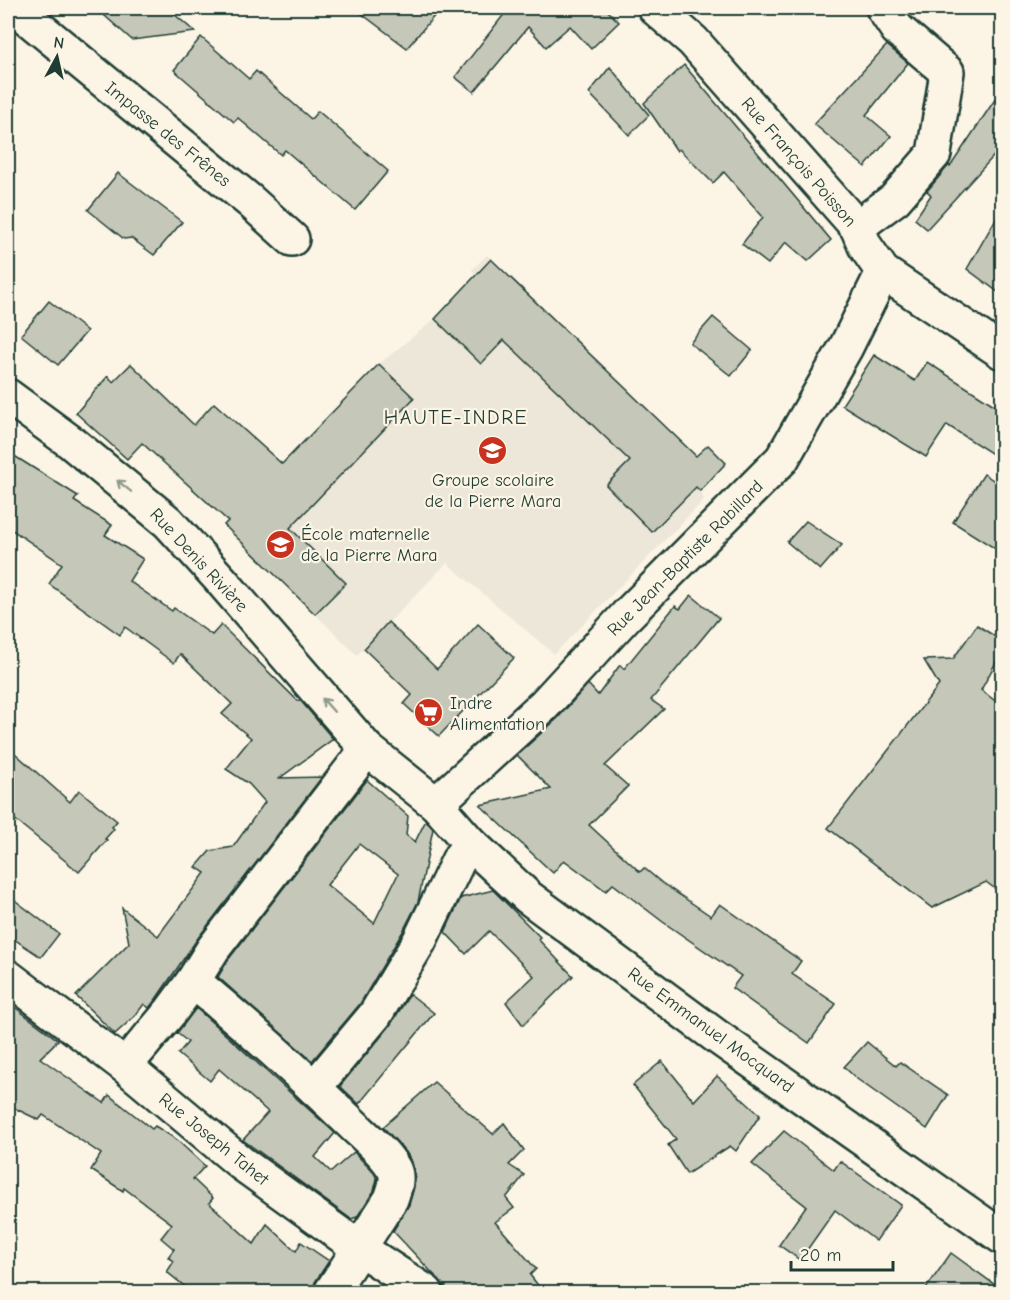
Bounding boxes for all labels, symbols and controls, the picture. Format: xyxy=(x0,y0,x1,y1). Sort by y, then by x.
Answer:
north arrow xyxy=(27,27,87,87)
text: N xyxy=(53,33,65,53)
street label: Impasse des Frênes xyxy=(101,77,235,191)
street label: Rue François Poisson xyxy=(737,93,861,231)
district label: HAUTE-INDRE xyxy=(384,406,528,429)
school or university icon: Groupe scolaire de la Pierre Mara xyxy=(477,435,509,467)
place label: Groupe scolaire de la Pierre Mara xyxy=(425,470,561,512)
street label: Rue Jean-Baptiste Rabillard xyxy=(603,476,768,641)
one-way arrow xyxy=(116,480,132,493)
street label: Rue Denis Rivière xyxy=(145,504,252,617)
place label: École maternelle de la Pierre Mara xyxy=(301,523,437,566)
school or university icon: École maternelle de la Pierre Mara xyxy=(264,528,296,560)
place label: Indre Alimentation xyxy=(450,693,545,735)
one-way arrow xyxy=(322,697,335,713)
supermarket icon: Indre Alimentation xyxy=(413,697,445,729)
street label: Rue Emmanuel Mocquard xyxy=(624,963,798,1098)
street label: Rue Joseph Tahet xyxy=(155,1089,273,1191)
scale bar xyxy=(791,1234,893,1272)
text: 20 m xyxy=(800,1245,841,1266)

